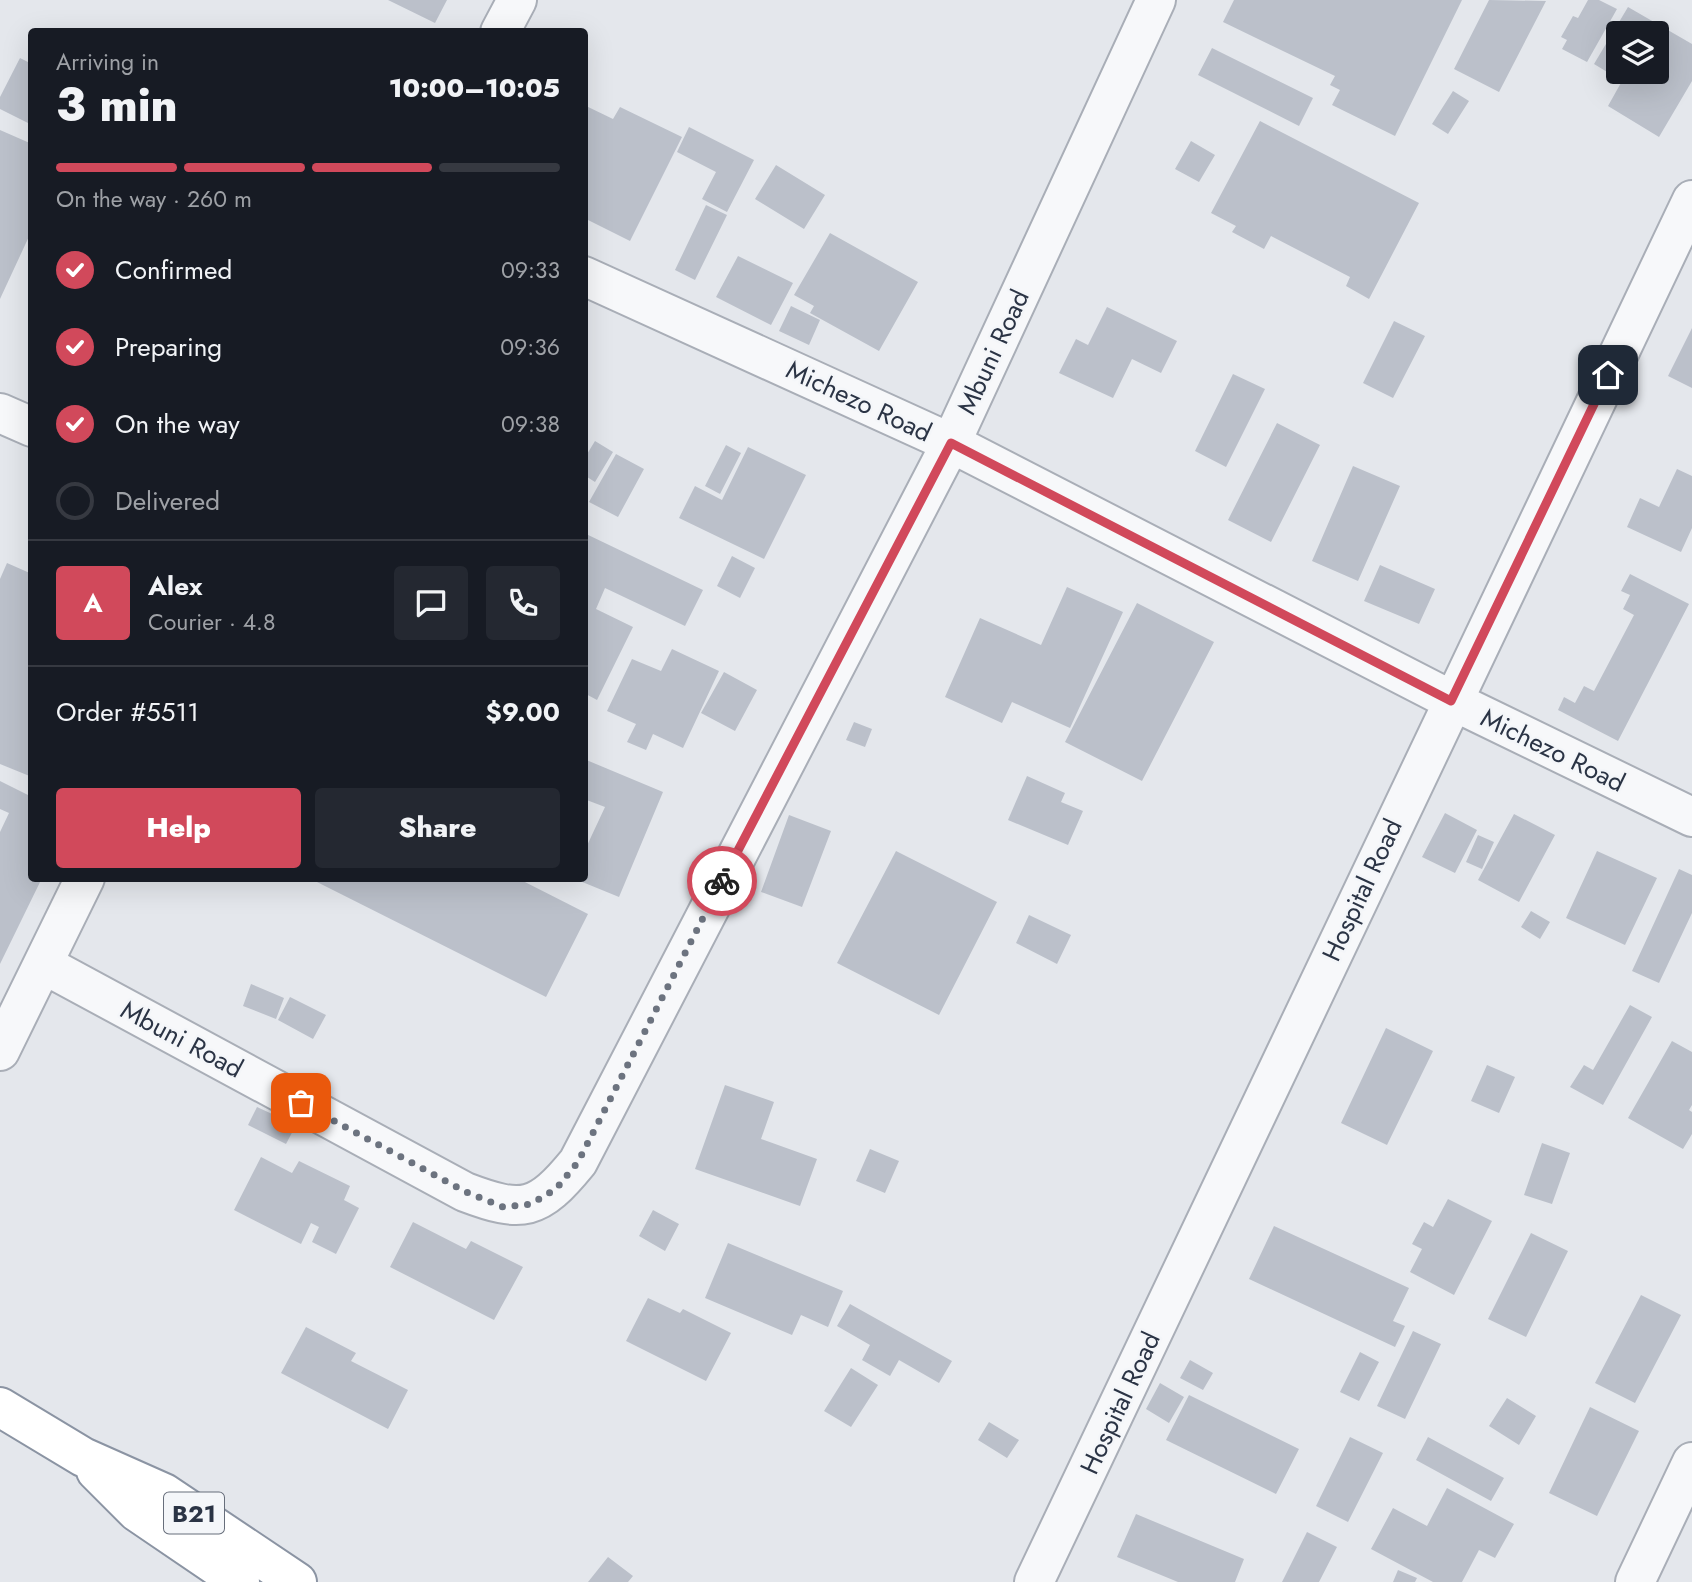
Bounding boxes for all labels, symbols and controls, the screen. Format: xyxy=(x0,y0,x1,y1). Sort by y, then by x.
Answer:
map controls xyxy=(1606,21,1669,84)
button: layers xyxy=(1606,21,1669,84)
text: Arriving in xyxy=(56,45,159,79)
text: 10:00–10:05 xyxy=(389,69,560,107)
text: 3 min xyxy=(56,72,178,138)
text: On the way · 260 m xyxy=(56,182,252,216)
icon: check xyxy=(56,251,94,289)
text: Confirmed xyxy=(115,251,232,289)
text: 09:33 xyxy=(501,253,560,287)
street label: Mbuni Road xyxy=(948,283,1038,421)
icon: check xyxy=(56,328,94,366)
text: Preparing xyxy=(115,328,222,366)
text: 09:36 xyxy=(500,330,560,364)
pin xyxy=(1578,345,1638,405)
street label: Michezo Road xyxy=(780,351,938,451)
icon: home xyxy=(1589,356,1627,394)
icon: check xyxy=(56,405,94,443)
text: On the way xyxy=(115,405,240,443)
text: 09:38 xyxy=(501,407,560,441)
text: Delivered xyxy=(115,482,220,520)
button: chat xyxy=(394,566,468,640)
button: phone xyxy=(486,566,560,640)
text: Alex xyxy=(148,567,202,605)
text: A xyxy=(83,584,103,622)
text: Courier · 4.8 xyxy=(148,605,276,639)
text: Order #5511 xyxy=(56,693,199,731)
text: $9.00 xyxy=(485,693,560,731)
street label: Michezo Road xyxy=(1474,699,1632,801)
button: Help xyxy=(56,788,301,868)
button: Share xyxy=(315,788,560,868)
street label: Hospital Road xyxy=(1312,812,1412,968)
courier xyxy=(687,846,757,916)
icon: bike xyxy=(703,862,741,900)
street label: Mbuni Road xyxy=(114,991,250,1087)
pin xyxy=(271,1073,331,1133)
icon: bag xyxy=(282,1084,320,1122)
street label: Hospital Road xyxy=(1070,1325,1170,1481)
road number: B21 xyxy=(164,1492,224,1534)

